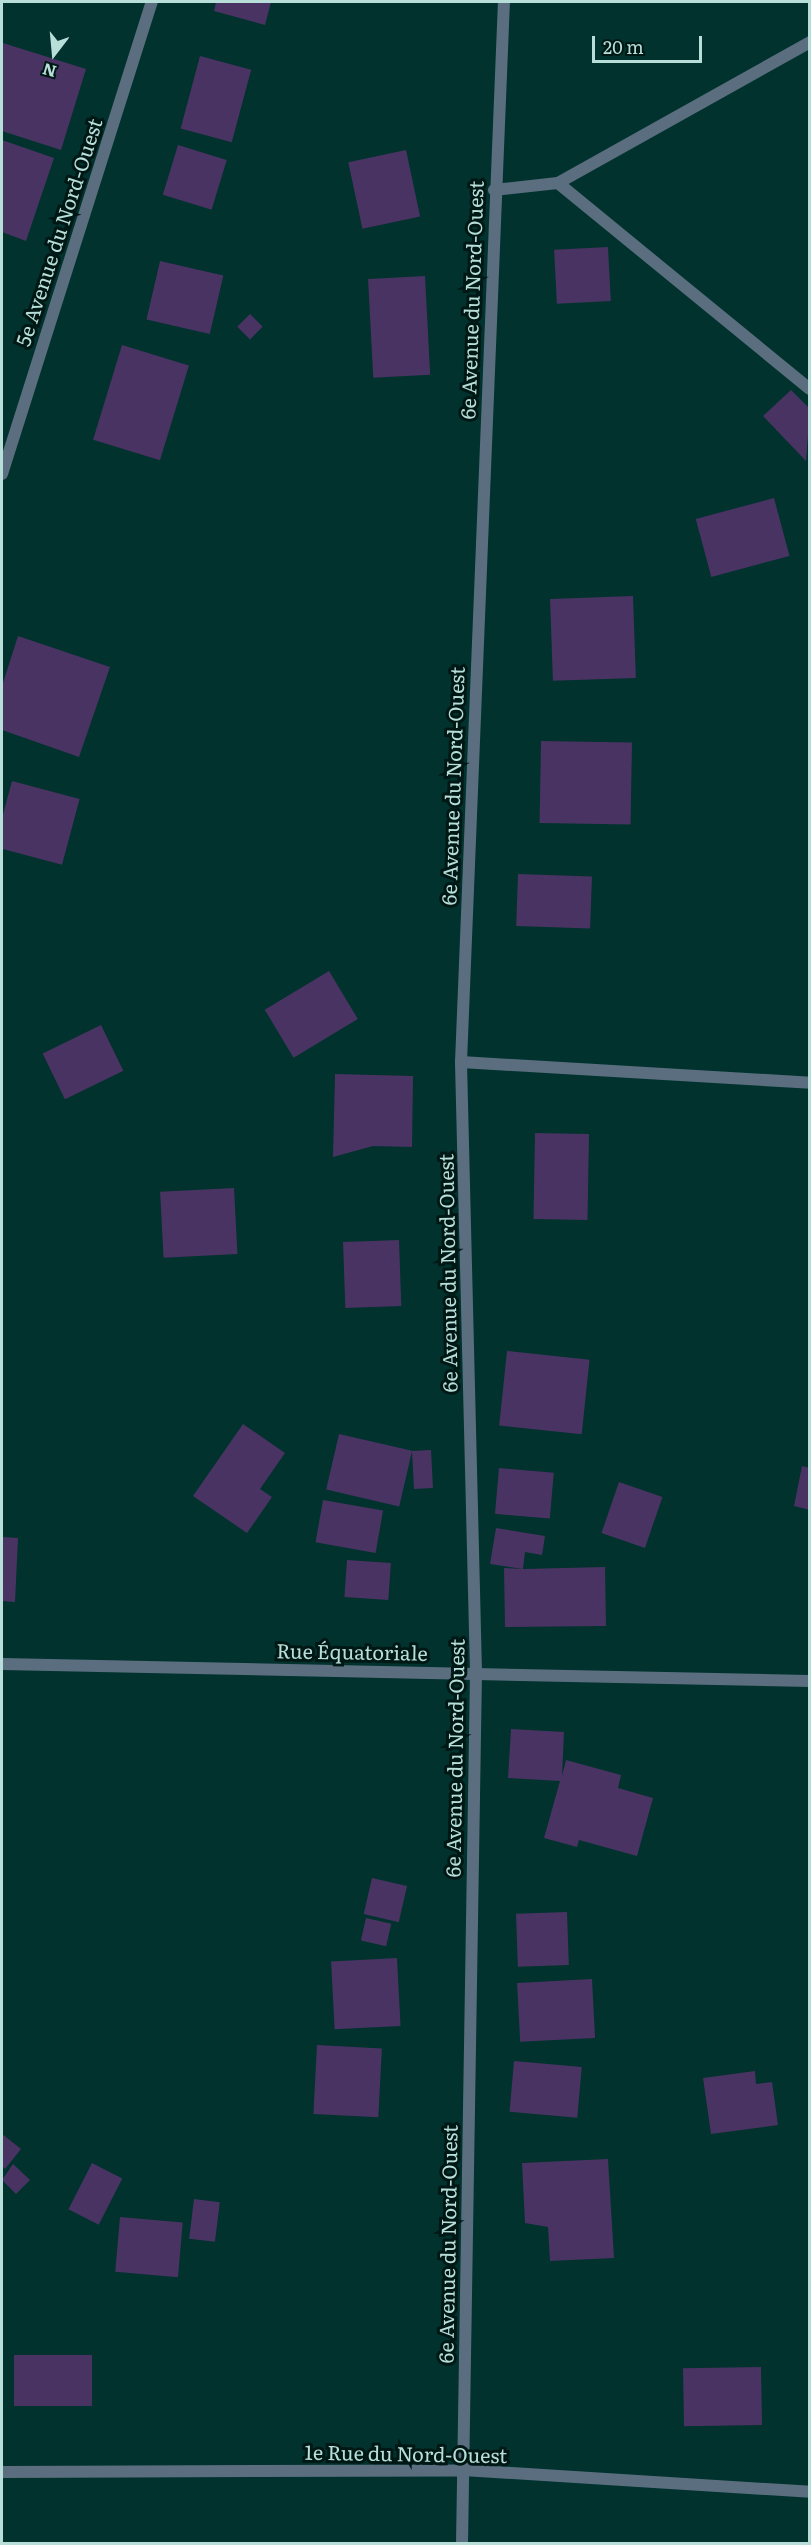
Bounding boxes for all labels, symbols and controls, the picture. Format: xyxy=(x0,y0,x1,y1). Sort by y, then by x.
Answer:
north arrow xyxy=(24,24,84,84)
scale bar xyxy=(595,24,704,62)
text: 20 m xyxy=(603,33,644,60)
text: N xyxy=(39,58,59,85)
street label: 5e Avenue du Nord-Ouest xyxy=(10,115,106,349)
street label: 6e Avenue du Nord-Ouest xyxy=(455,180,487,420)
street label: 6e Avenue du Nord-Ouest xyxy=(436,666,468,906)
street label: 6e Avenue du Nord-Ouest xyxy=(433,1153,461,1393)
street label: Rue Équatoriale xyxy=(276,1638,428,1664)
street label: 6e Avenue du Nord-Ouest xyxy=(440,1638,468,1878)
street label: 6e Avenue du Nord-Ouest xyxy=(433,2124,461,2364)
street label: 1e Rue du Nord-Ouest xyxy=(305,2439,507,2467)

